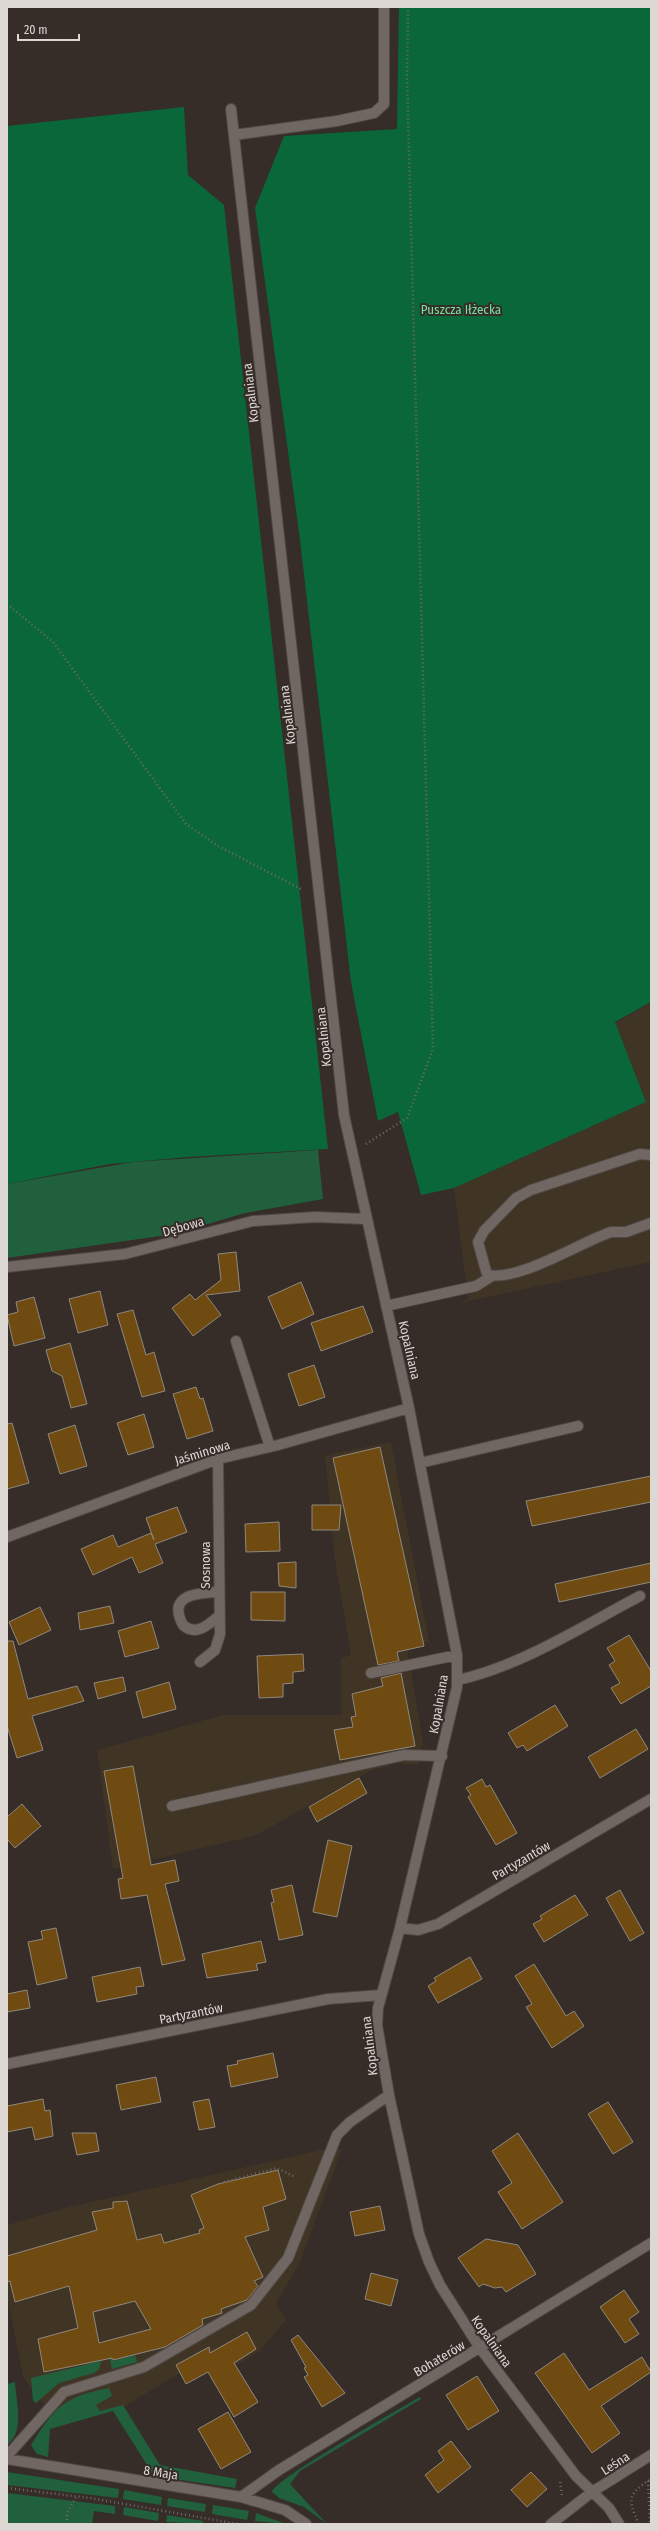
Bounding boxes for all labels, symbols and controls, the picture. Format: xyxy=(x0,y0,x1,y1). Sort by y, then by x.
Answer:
scale bar xyxy=(18,16,79,42)
text: 20 m xyxy=(24,23,48,37)
park label: Puszcza Iłżecka xyxy=(421,302,501,317)
street label: Kopalniana xyxy=(239,362,262,423)
street label: Kopalniana xyxy=(276,684,299,745)
street label: Kopalniana xyxy=(313,1006,334,1067)
street label: Dębowa xyxy=(161,1213,206,1240)
street label: Kopalniana xyxy=(395,1319,424,1381)
street label: Jaśminowa xyxy=(173,1437,232,1468)
street label: Sosnowa xyxy=(198,1541,213,1589)
street label: Kopalniana xyxy=(426,1673,451,1735)
street label: Partyzantów xyxy=(490,1838,553,1883)
street label: Partyzantów xyxy=(158,2000,225,2027)
street label: Kopalniana xyxy=(358,2015,381,2076)
street label: Kopalniana xyxy=(468,2313,515,2370)
street label: Bohaterów xyxy=(411,2337,468,2380)
street label: Leśna xyxy=(598,2449,632,2478)
street label: 8 Maja xyxy=(143,2462,179,2483)

